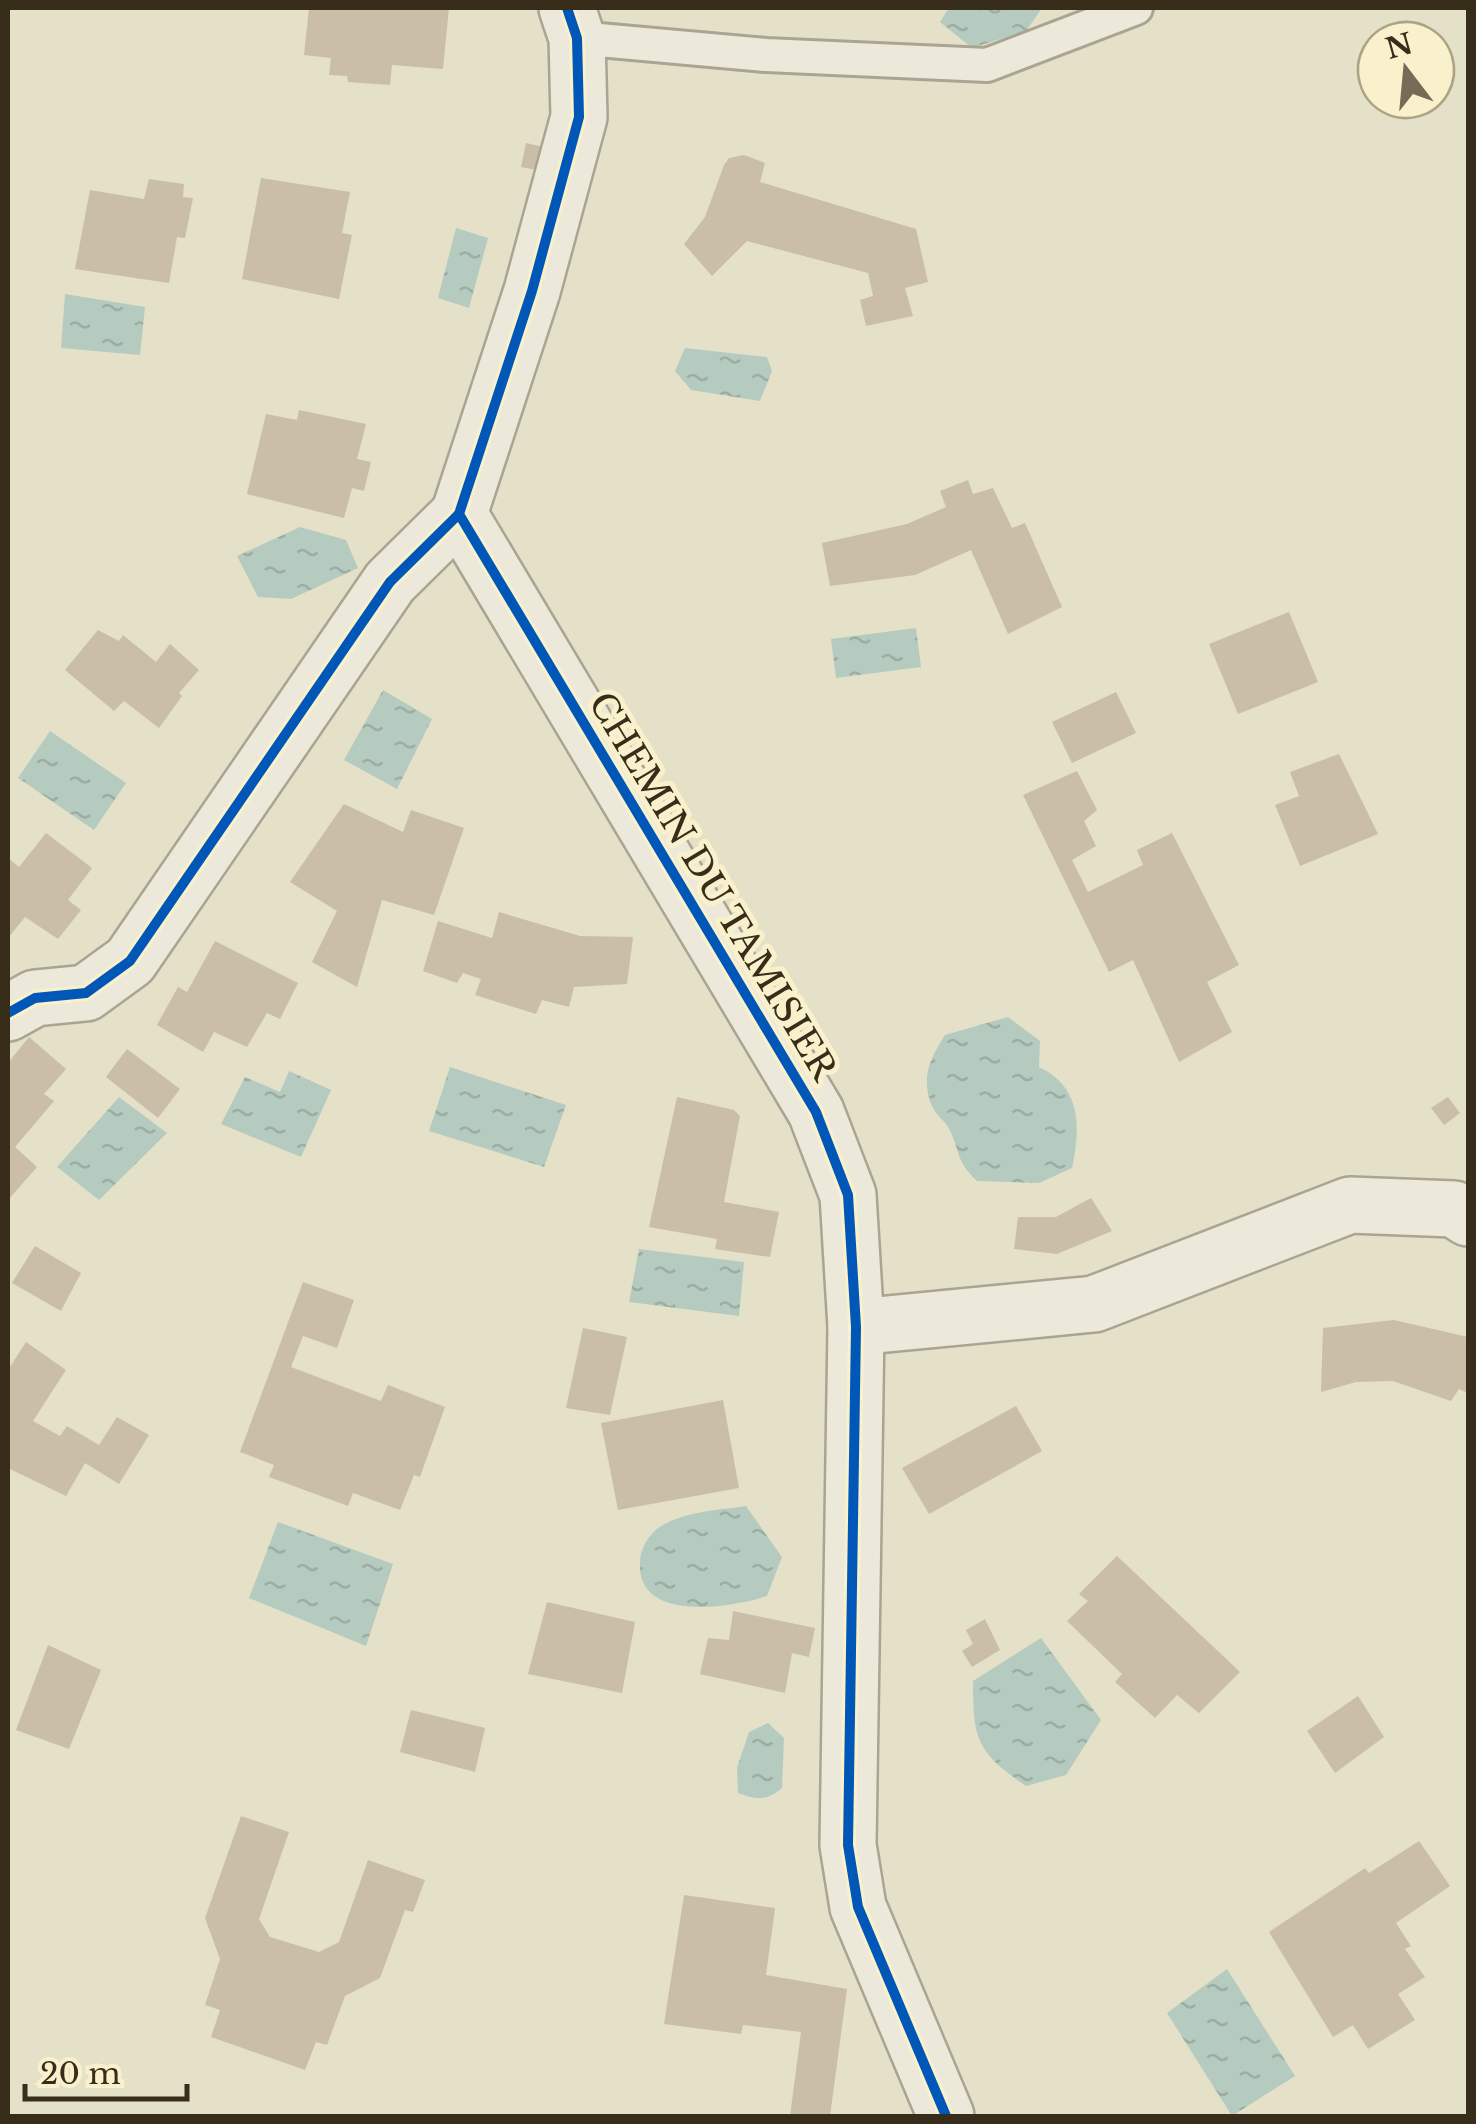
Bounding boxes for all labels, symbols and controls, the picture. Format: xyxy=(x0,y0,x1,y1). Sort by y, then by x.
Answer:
north arrow xyxy=(1356,20,1456,120)
text: N xyxy=(1382,26,1417,67)
street label: CHEMIN DU TAMISIER xyxy=(580,684,847,1089)
scale bar xyxy=(25,2039,188,2101)
text: 20 m xyxy=(40,2055,121,2092)

